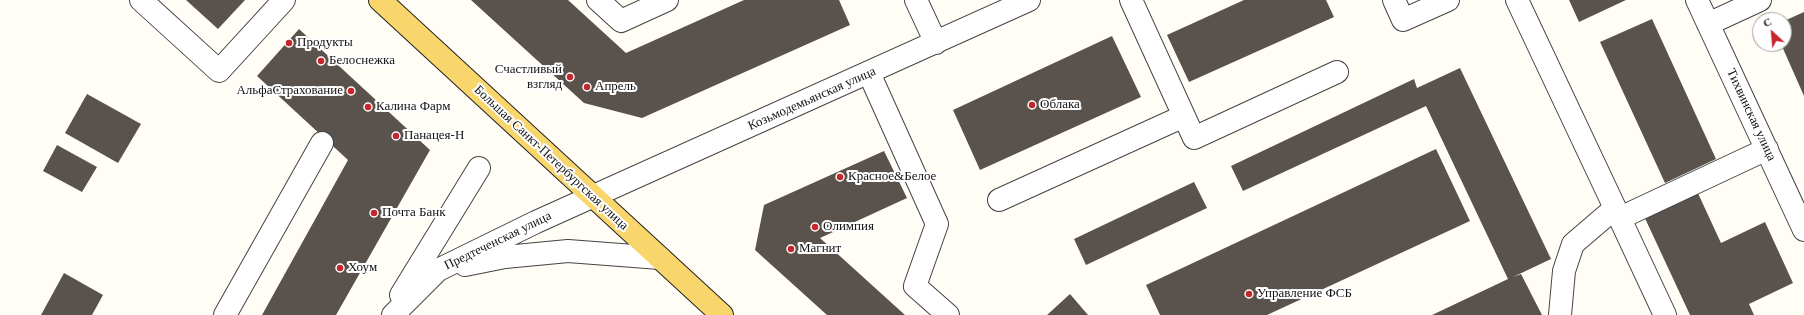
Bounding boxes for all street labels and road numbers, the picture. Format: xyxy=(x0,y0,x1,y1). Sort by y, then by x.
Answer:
street label: Козьмодемьянская улица xyxy=(746,64,878,134)
street label: Тихвинская улица xyxy=(1723,66,1779,164)
street label: Большая Санкт-Петербургская улица xyxy=(471,82,631,234)
street label: Предтеченская улица xyxy=(442,208,554,274)

